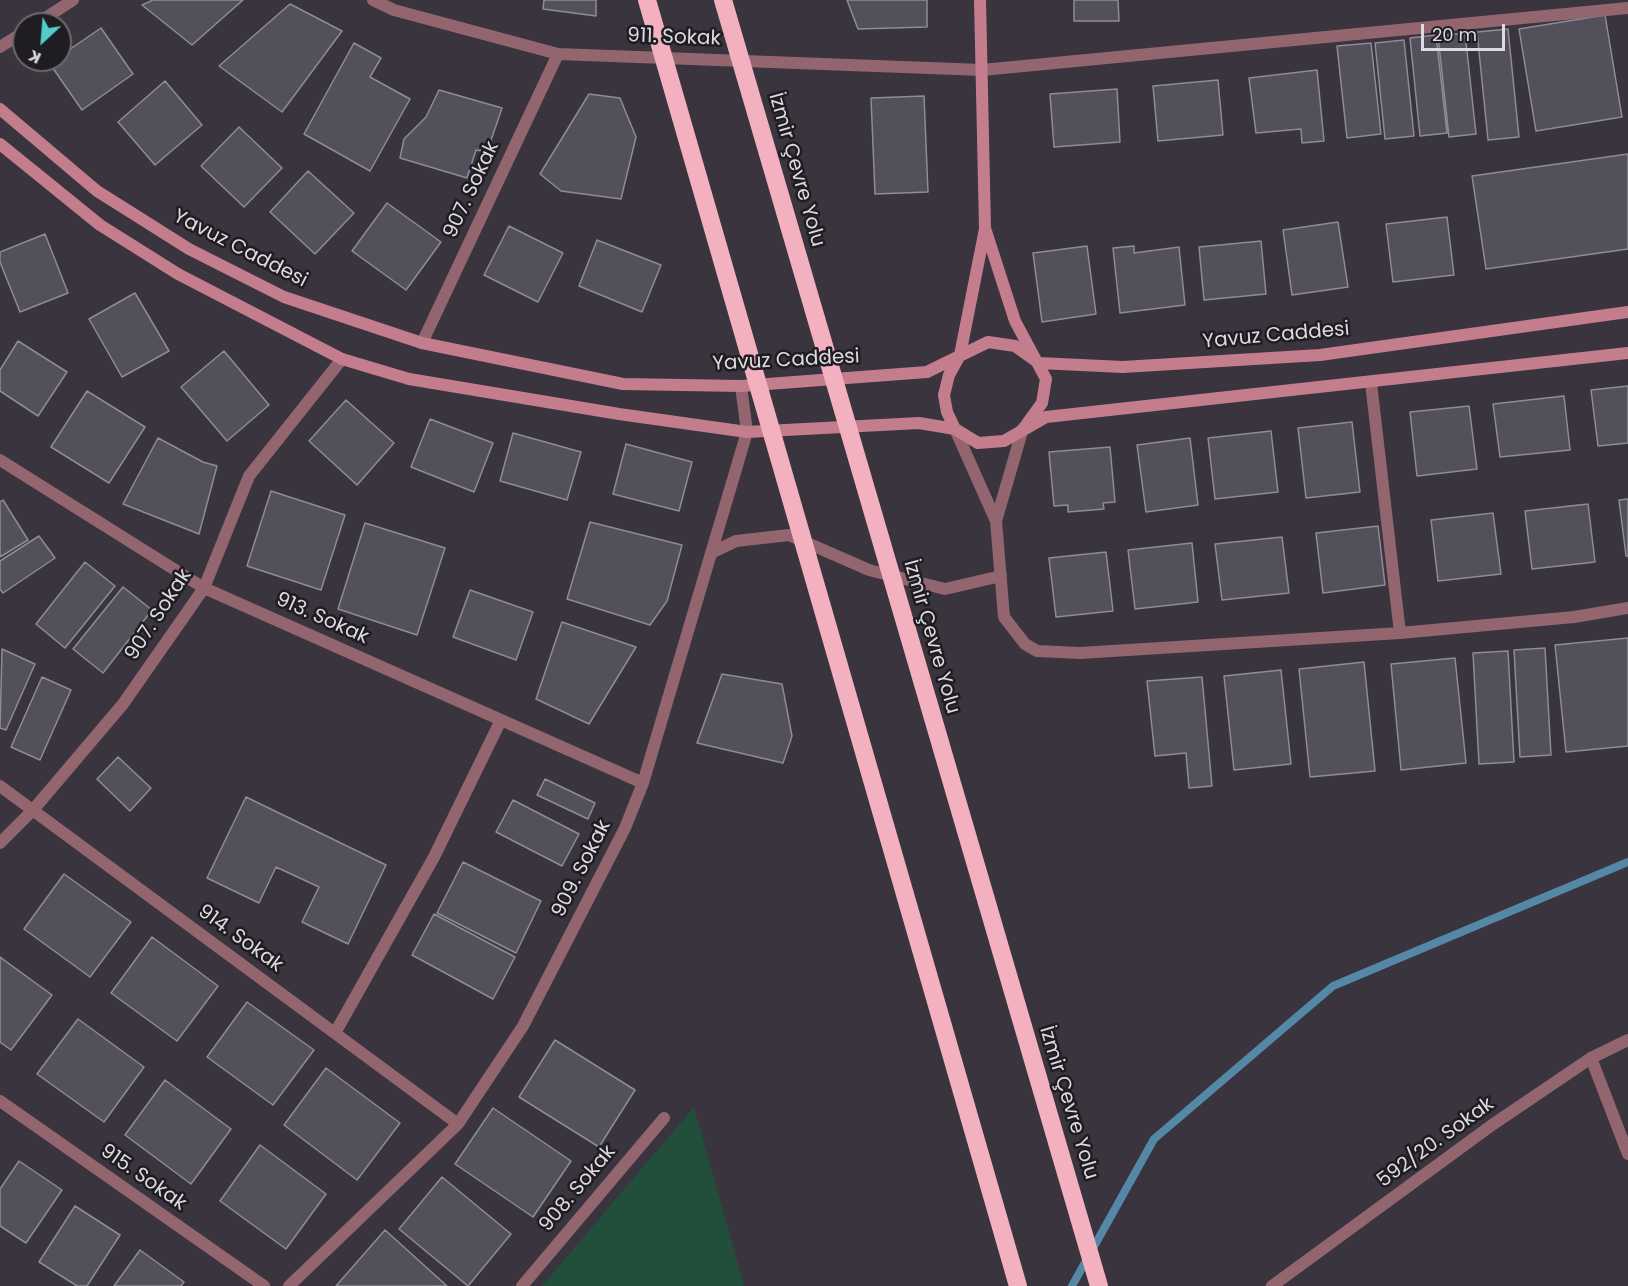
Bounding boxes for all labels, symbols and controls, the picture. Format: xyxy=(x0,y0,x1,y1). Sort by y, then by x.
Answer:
north arrow xyxy=(12,12,72,72)
scale bar xyxy=(1424,12,1508,50)
text: 20 m xyxy=(1432,22,1477,47)
street label: 911. Sokak xyxy=(627,24,721,52)
text: K xyxy=(25,44,45,70)
street label: İzmir Çevre Yolu xyxy=(763,90,829,250)
street label: 907. Sokak xyxy=(439,138,505,242)
street label: Yavuz Caddesi xyxy=(169,205,311,293)
street label: Yavuz Caddesi xyxy=(1202,318,1350,354)
street label: Yavuz Caddesi xyxy=(712,345,860,377)
street label: İzmir Çevre Yolu xyxy=(898,557,964,717)
street label: 907. Sokak xyxy=(121,565,197,665)
street label: 913. Sokak xyxy=(272,588,372,650)
street label: 909. Sokak xyxy=(547,816,617,922)
street label: 914. Sokak xyxy=(193,900,287,978)
street label: İzmir Çevre Yolu xyxy=(1033,1024,1103,1182)
street label: 592/20. Sokak xyxy=(1373,1093,1499,1193)
street label: 915. Sokak xyxy=(95,1140,191,1216)
street label: 908. Sokak xyxy=(535,1141,621,1237)

